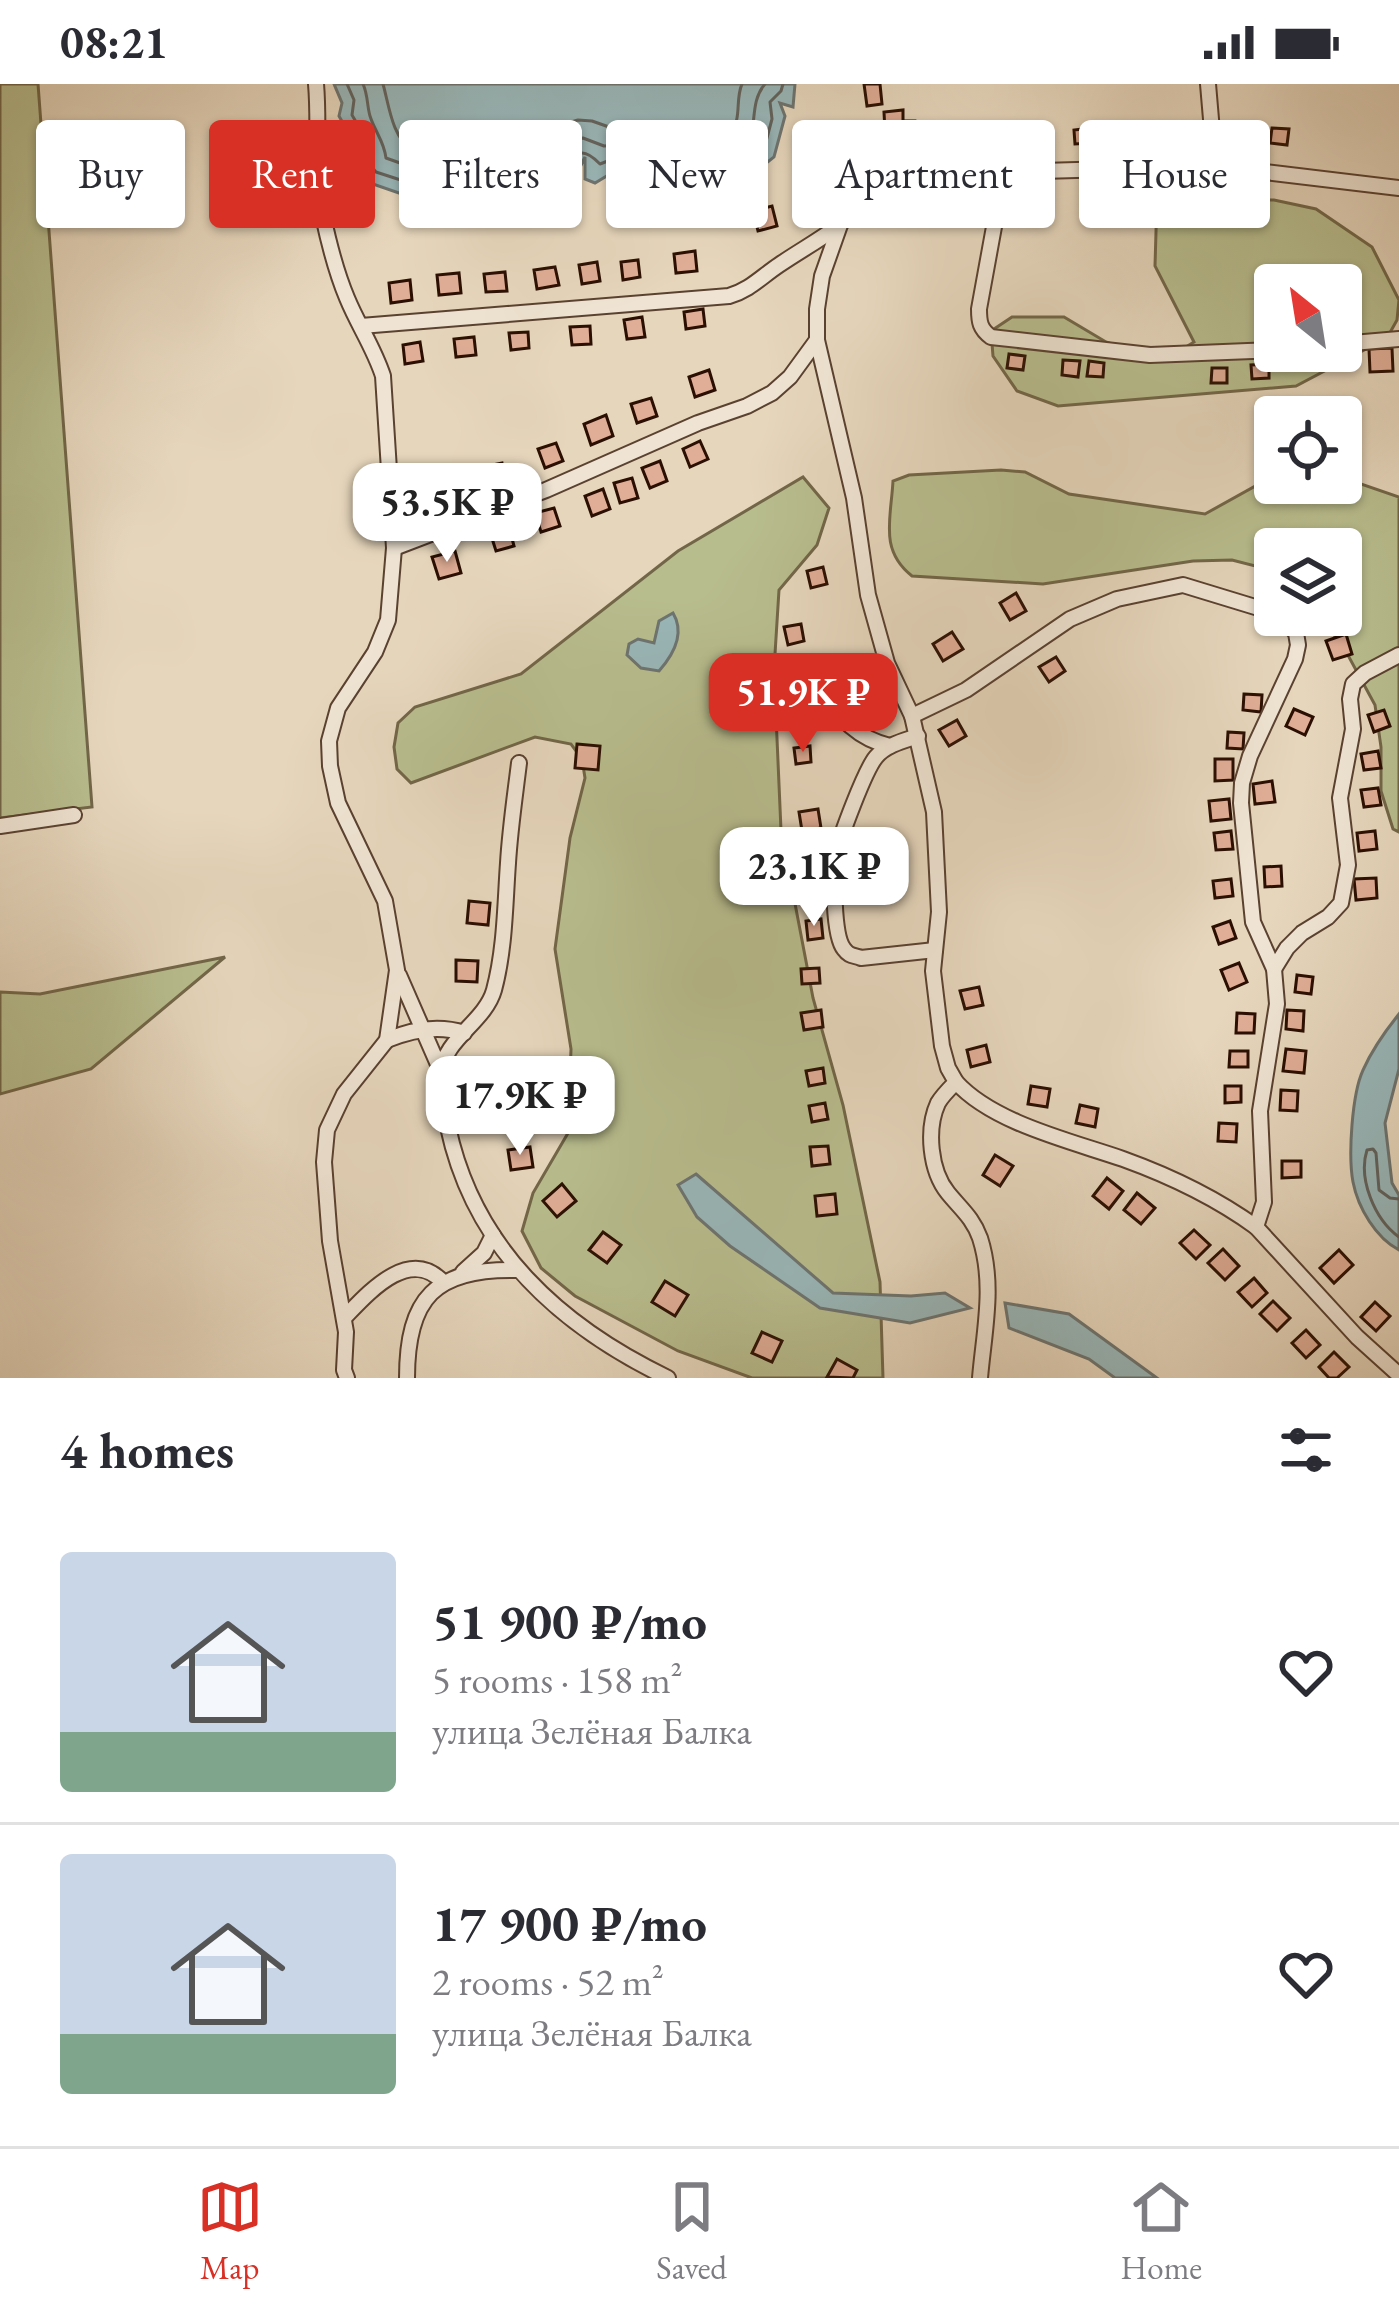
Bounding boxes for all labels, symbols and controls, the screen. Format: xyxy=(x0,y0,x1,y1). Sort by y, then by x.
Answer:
text: 08:21 xyxy=(60,13,168,71)
chip: Buy xyxy=(36,120,185,228)
chip: Rent xyxy=(209,120,375,228)
chip: Filters xyxy=(399,120,582,228)
chip: New xyxy=(606,120,768,228)
chip: Apartment xyxy=(792,120,1055,228)
chip: House xyxy=(1079,120,1270,228)
north arrow xyxy=(1254,264,1362,372)
map controls xyxy=(1254,264,1362,636)
button: locate xyxy=(1254,396,1362,504)
pin: 53.5K ₽ xyxy=(336,463,558,565)
text: 53.5K ₽ xyxy=(380,476,514,527)
button: layers xyxy=(1254,528,1362,636)
pin: 51.9K ₽ xyxy=(692,653,914,755)
text: 51.9K ₽ xyxy=(736,666,870,717)
pin: 23.1K ₽ xyxy=(703,827,925,929)
text: 23.1K ₽ xyxy=(747,840,881,891)
pin: 17.9K ₽ xyxy=(409,1056,631,1158)
text: 17.9K ₽ xyxy=(453,1069,587,1120)
text: 4 homes xyxy=(60,1417,234,1483)
icon: filters xyxy=(1273,1417,1339,1483)
text: 51 900 ₽/mo xyxy=(432,1588,707,1654)
icon: home xyxy=(156,1600,300,1744)
icon: heart xyxy=(1273,1639,1339,1705)
text: 5 rooms · 158 m² xyxy=(432,1654,683,1705)
text: улица Зелёная Балка xyxy=(432,1705,752,1756)
text: 17 900 ₽/mo xyxy=(432,1890,707,1956)
icon: home xyxy=(156,1902,300,2046)
icon: heart xyxy=(1273,1941,1339,2007)
text: 2 rooms · 52 m² xyxy=(432,1956,664,2007)
text: улица Зелёная Балка xyxy=(432,2007,752,2058)
tab: Map xyxy=(197,2174,263,2289)
tab: Saved xyxy=(656,2174,727,2289)
tab: Home xyxy=(1121,2174,1202,2289)

